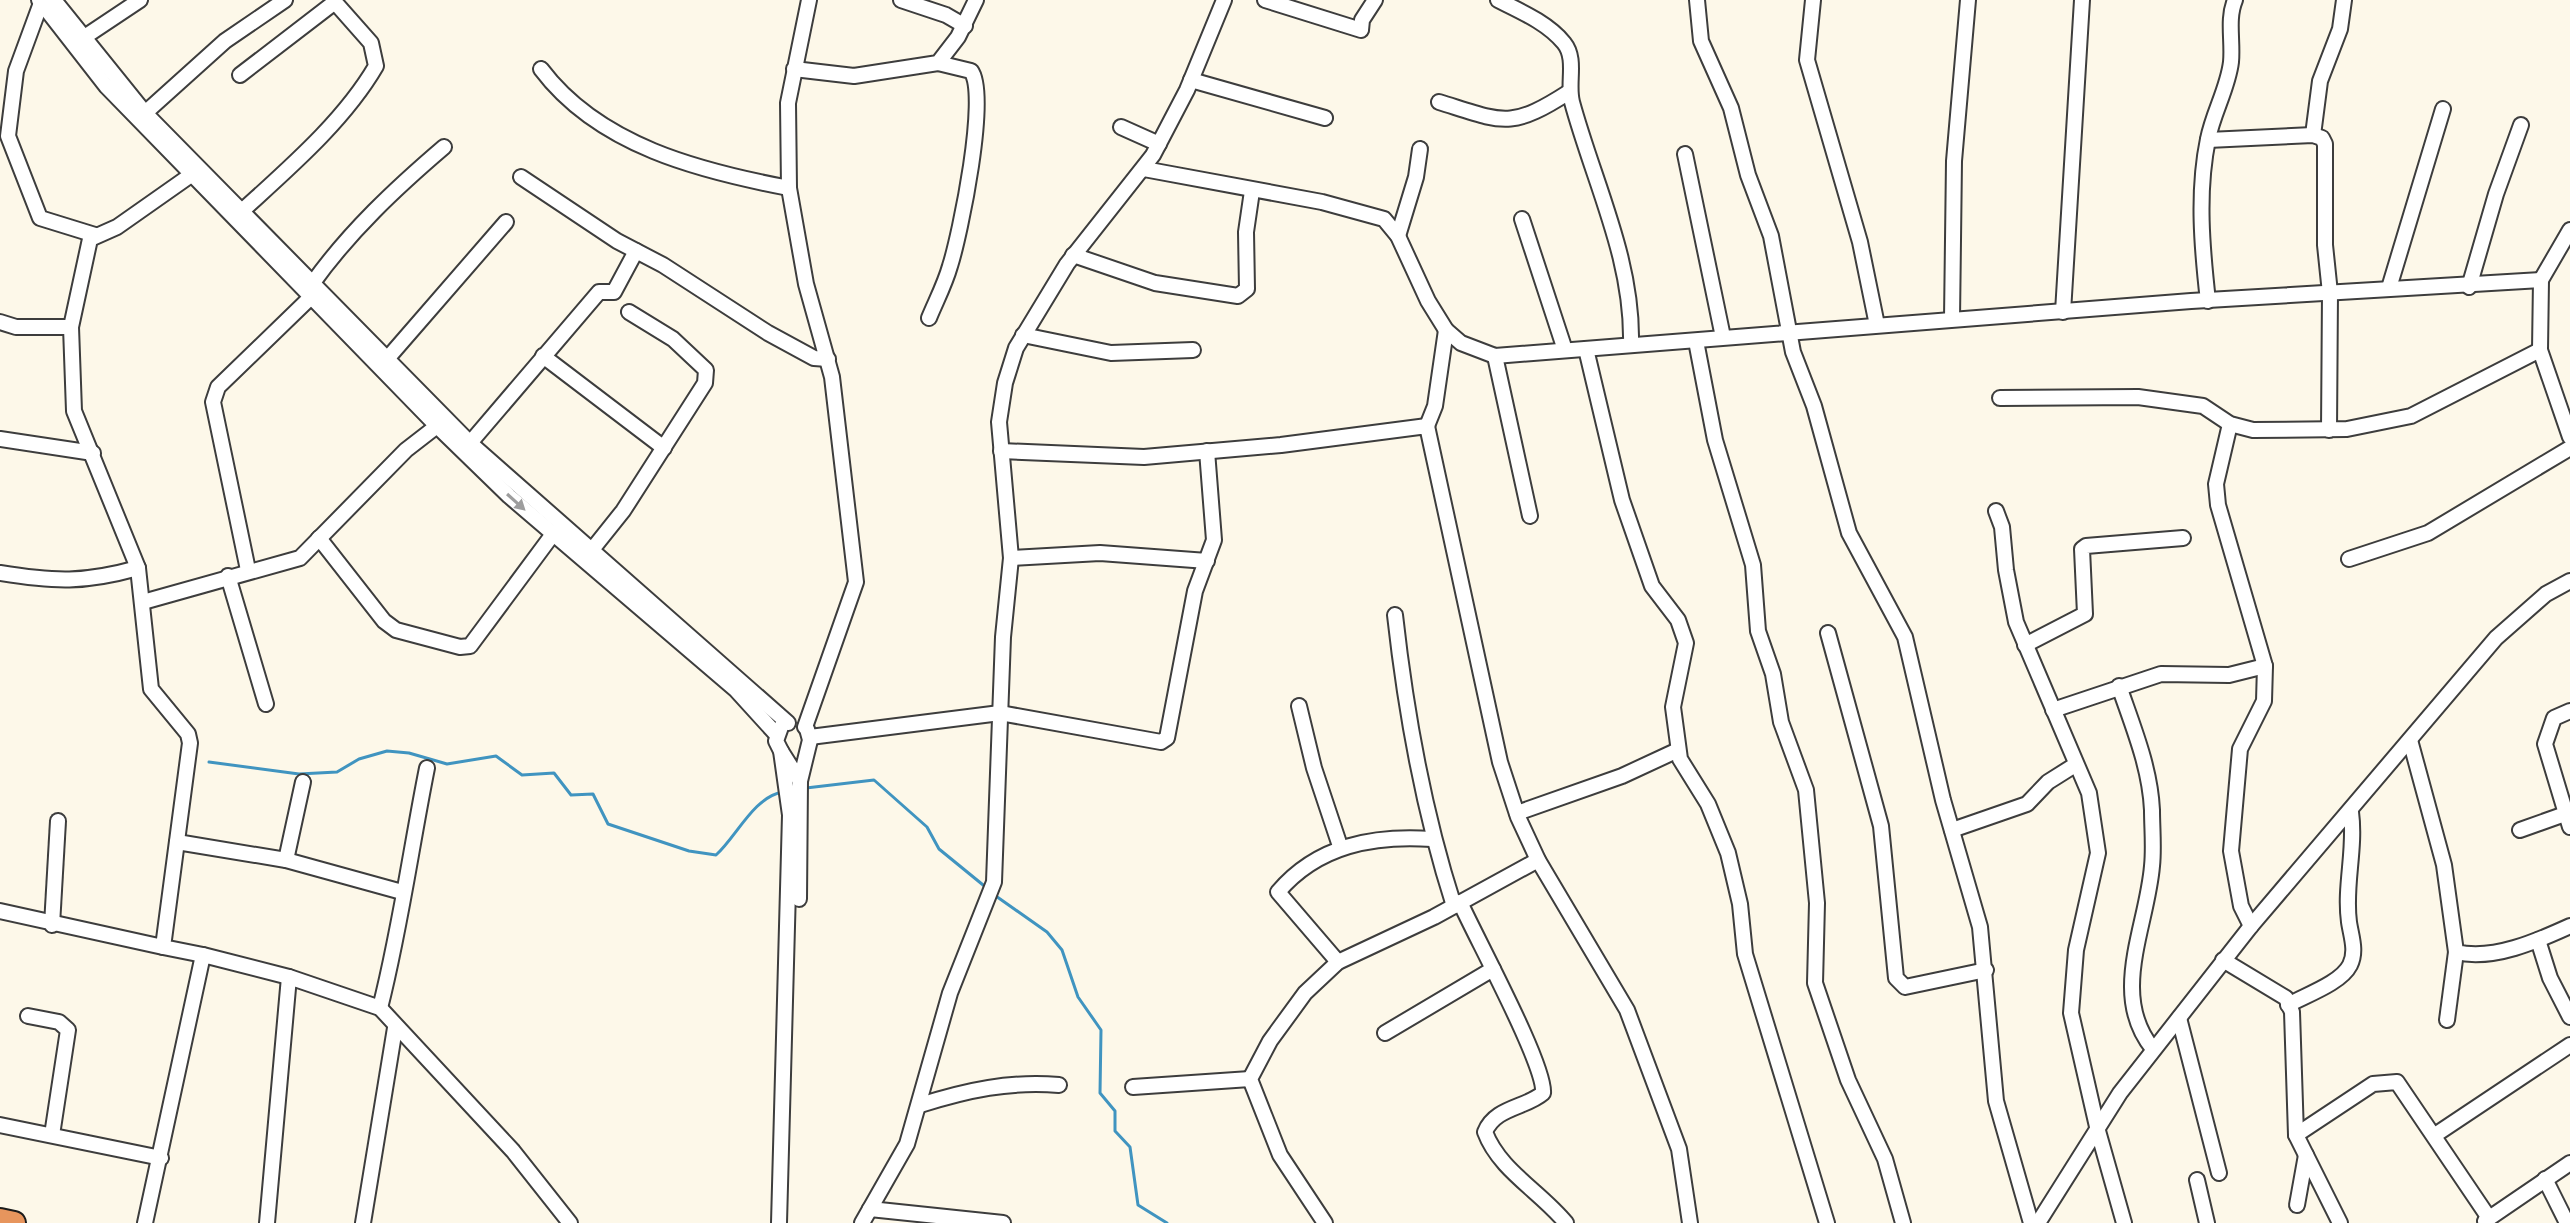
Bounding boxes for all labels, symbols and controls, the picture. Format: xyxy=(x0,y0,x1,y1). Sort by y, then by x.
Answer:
one-way arrow xyxy=(507,493,526,511)

